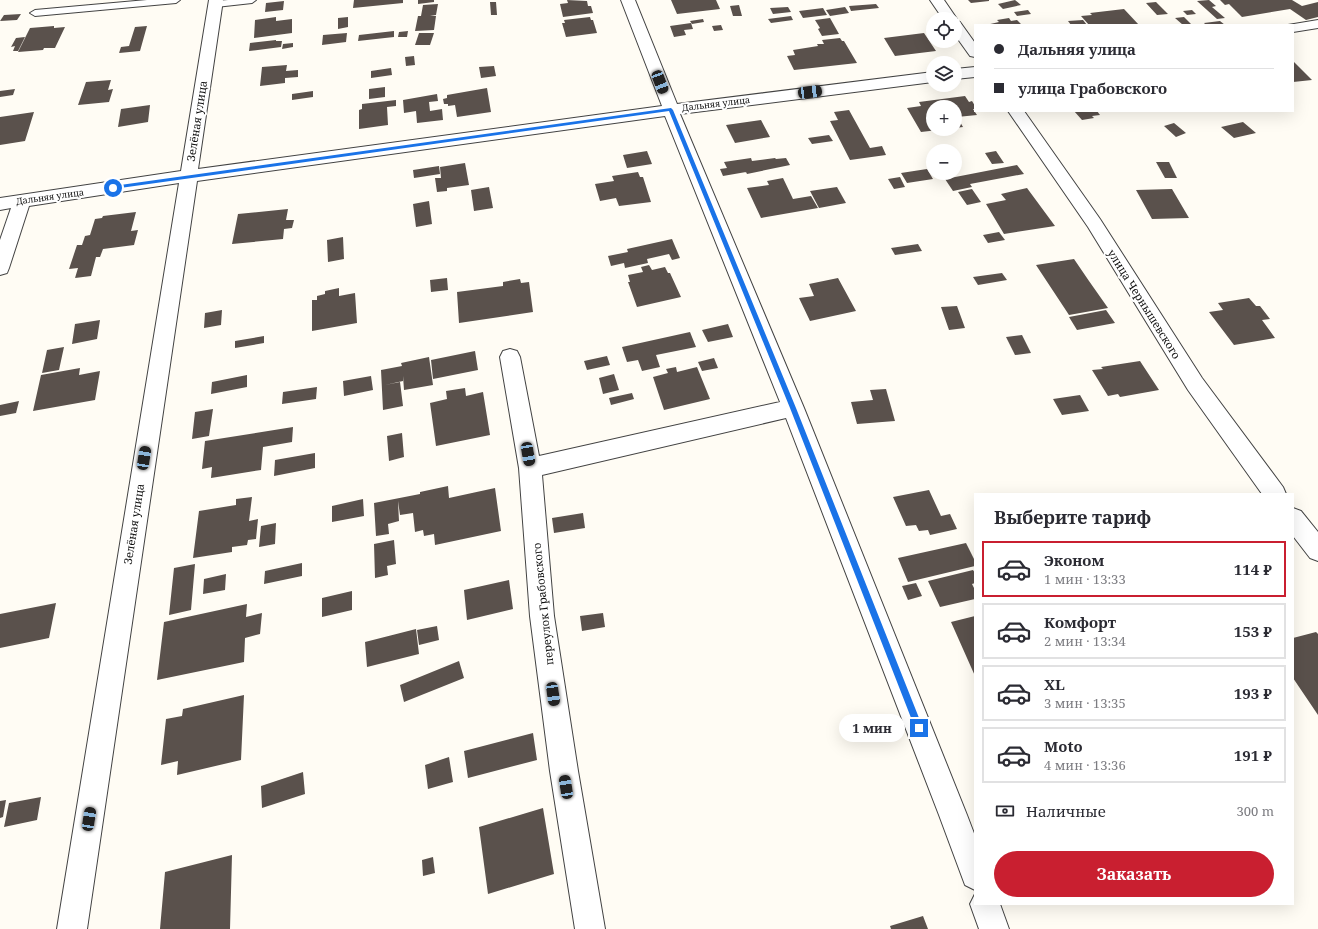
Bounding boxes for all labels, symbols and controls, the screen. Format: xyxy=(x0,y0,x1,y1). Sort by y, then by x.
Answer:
map controls xyxy=(926,12,962,180)
button: locate xyxy=(926,12,962,48)
text: Дальняя улица xyxy=(1018,39,1136,59)
button: layers xyxy=(926,56,962,92)
car xyxy=(650,69,670,95)
text: улица Грабовского xyxy=(1018,78,1167,98)
street label: Зелёная улица xyxy=(183,79,210,162)
car xyxy=(797,85,823,99)
street label: Дальняя улица xyxy=(681,93,751,114)
button: + xyxy=(926,100,962,136)
button: − xyxy=(926,144,962,180)
route start xyxy=(104,179,122,197)
street label: Дальняя улица xyxy=(15,185,85,208)
street label: улица Чернышевского xyxy=(1105,246,1184,361)
car xyxy=(520,441,536,467)
car xyxy=(136,445,152,471)
street label: Зелёная улица xyxy=(120,482,147,565)
text: Выберите тариф xyxy=(994,505,1151,529)
street label: переулок Грабовского xyxy=(529,542,556,666)
text: Эконом xyxy=(1044,550,1104,570)
icon: car xyxy=(996,551,1032,587)
text: 114 ₽ xyxy=(1234,559,1272,579)
text: 1 мин · 13:33 xyxy=(1044,570,1126,588)
text: Комфорт xyxy=(1044,612,1116,632)
icon: car xyxy=(996,613,1032,649)
text: 153 ₽ xyxy=(1234,621,1272,641)
text: 2 мин · 13:34 xyxy=(1044,632,1126,650)
text: XL xyxy=(1044,674,1065,694)
icon: car xyxy=(996,675,1032,711)
car xyxy=(545,681,561,707)
text: 193 ₽ xyxy=(1234,683,1272,703)
text: 3 мин · 13:35 xyxy=(1044,694,1126,712)
callout: 1 мин xyxy=(839,714,905,742)
text: 1 мин xyxy=(852,719,892,737)
route end xyxy=(910,719,928,737)
text: Moto xyxy=(1044,736,1083,756)
icon: car xyxy=(996,737,1032,773)
text: 191 ₽ xyxy=(1234,745,1272,765)
text: 4 мин · 13:36 xyxy=(1044,756,1126,774)
car xyxy=(558,774,574,800)
icon: cash xyxy=(994,800,1016,822)
text: Наличные xyxy=(1026,801,1106,821)
text: 300 m xyxy=(1237,802,1274,820)
car xyxy=(81,806,97,832)
button: Заказать xyxy=(994,851,1274,897)

